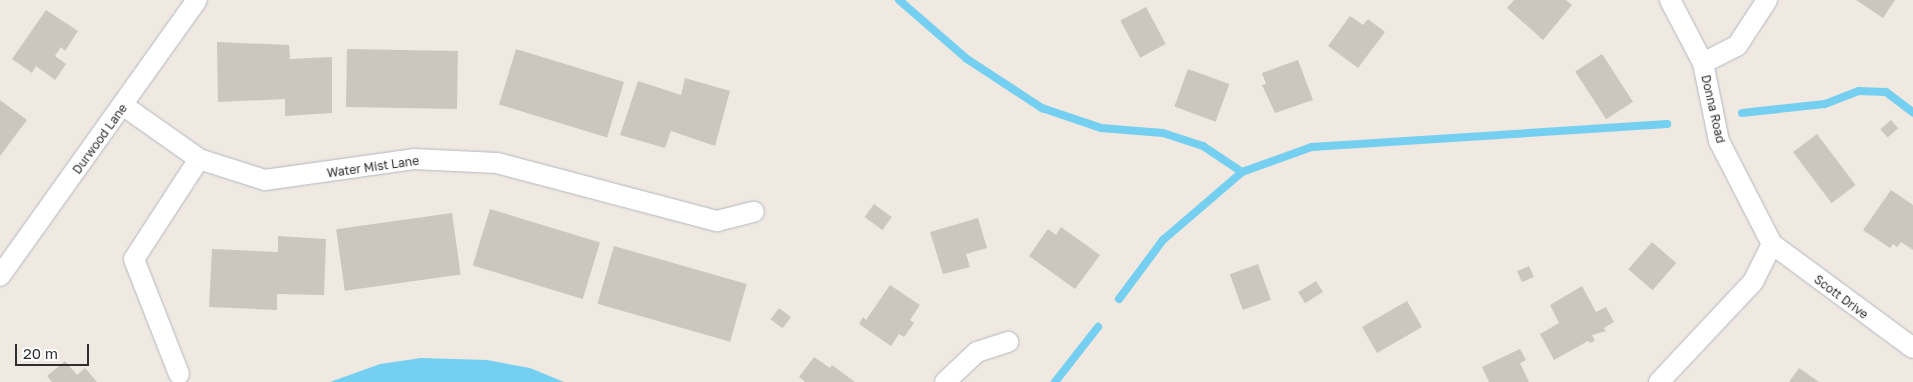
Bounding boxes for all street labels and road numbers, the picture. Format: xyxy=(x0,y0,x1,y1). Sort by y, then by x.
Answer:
street label: Donna Road xyxy=(1698,74,1728,144)
street label: Durwood Lane xyxy=(70,101,130,177)
street label: Water Mist Lane xyxy=(326,153,420,181)
street label: Scott Drive xyxy=(1811,272,1871,322)

